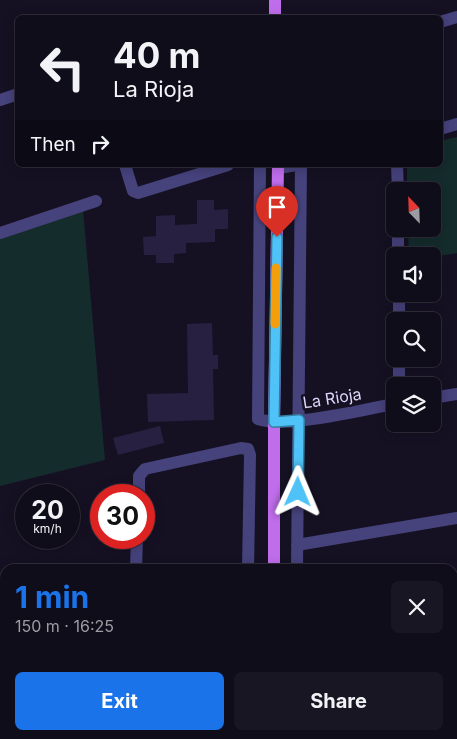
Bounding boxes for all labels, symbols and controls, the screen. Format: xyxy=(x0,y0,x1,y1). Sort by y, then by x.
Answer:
text: 40 m xyxy=(113,34,201,76)
icon: left xyxy=(30,35,95,100)
text: La Rioja xyxy=(113,76,194,102)
icon: right xyxy=(86,130,114,158)
text: Then xyxy=(30,133,76,156)
north arrow xyxy=(386,182,441,238)
map controls xyxy=(386,182,441,432)
pin xyxy=(256,186,298,237)
icon: arrive xyxy=(263,193,291,221)
button: sound xyxy=(386,247,441,302)
button: search xyxy=(386,312,441,367)
button: layers xyxy=(386,377,441,432)
street label: La Rioja xyxy=(301,383,363,413)
position arrow xyxy=(271,465,323,517)
speed limit sign: 30 xyxy=(90,484,155,549)
text: 20 xyxy=(31,495,64,525)
text: km/h xyxy=(33,521,62,536)
text: 1 min xyxy=(15,579,89,615)
button: close xyxy=(391,581,443,633)
text: 150 m · 16:25 xyxy=(15,616,114,636)
button: Exit xyxy=(15,672,224,730)
button: Share xyxy=(234,672,443,730)

